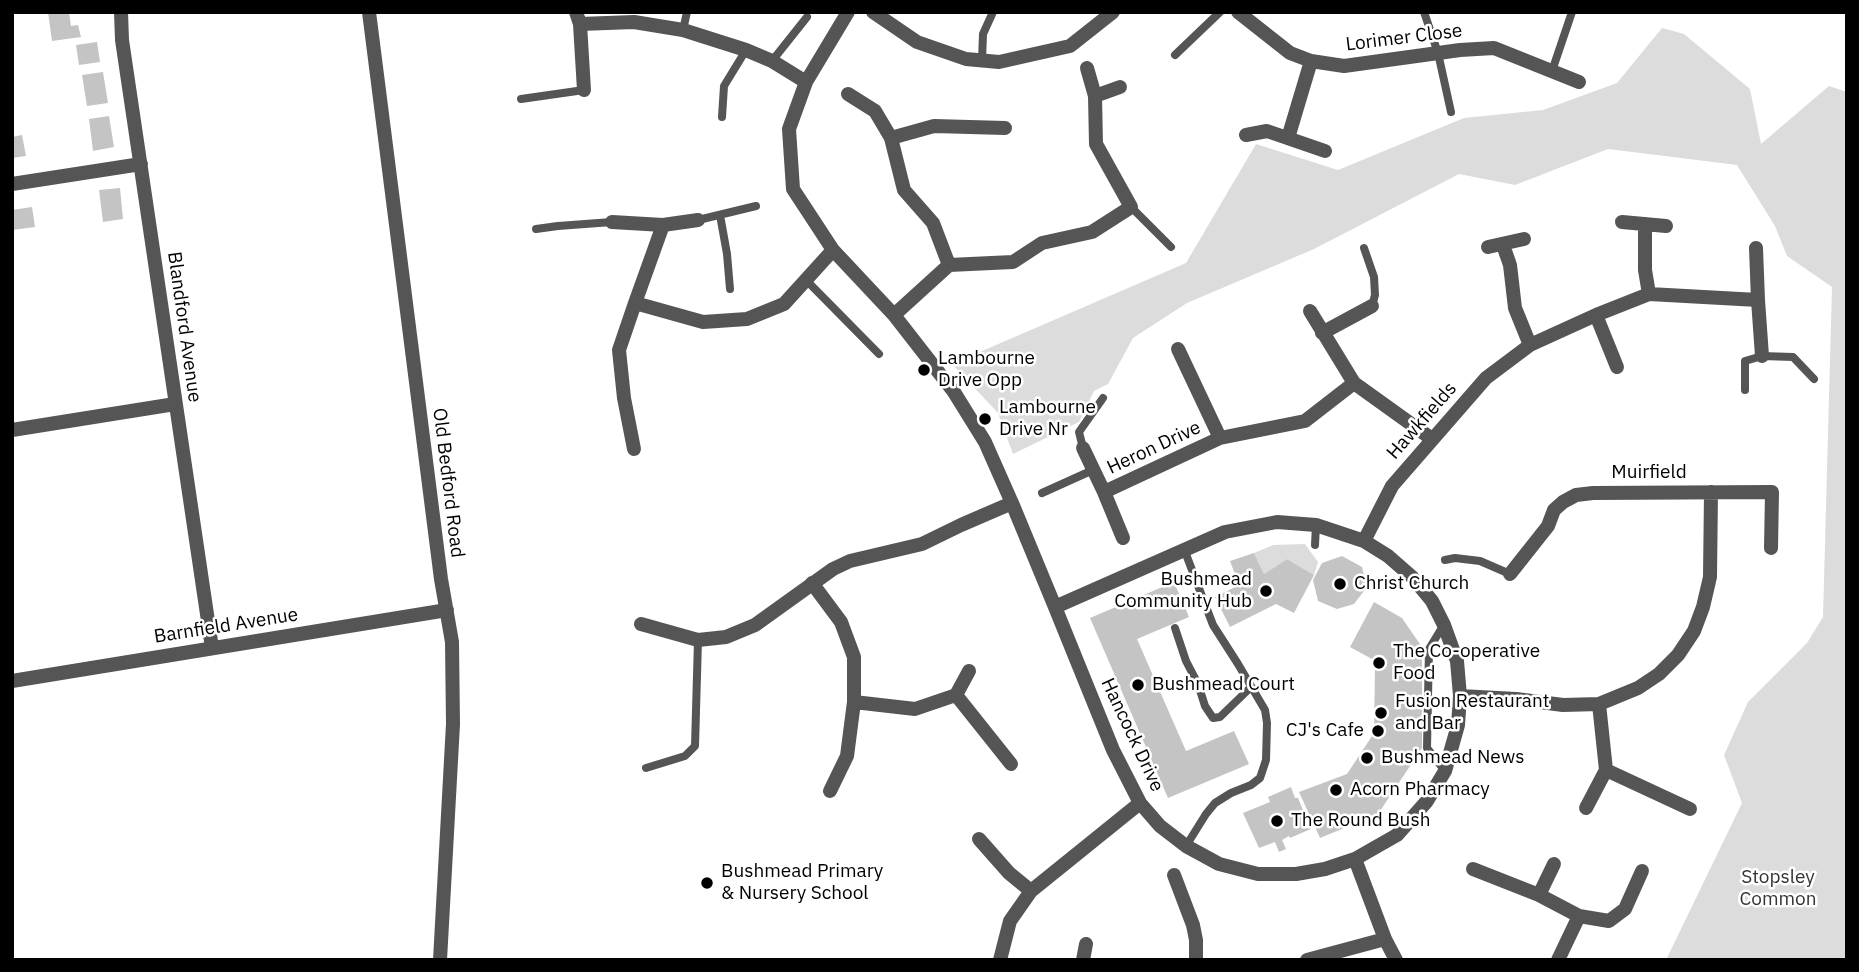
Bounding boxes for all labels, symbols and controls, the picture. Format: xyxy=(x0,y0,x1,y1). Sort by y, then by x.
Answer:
street label: Lorimer Close xyxy=(1344,20,1464,56)
street label: Blandford Avenue xyxy=(162,250,206,404)
place label: Lambourne Drive Opp xyxy=(938,348,1035,392)
marker: Lambourne Drive Opp xyxy=(916,362,932,378)
street label: Hawkfields xyxy=(1382,378,1462,464)
place label: Lambourne Drive Nr xyxy=(999,397,1096,441)
street label: Old Bedford Road xyxy=(427,407,469,559)
marker: Lambourne Drive Nr xyxy=(977,411,993,427)
street label: Heron Drive xyxy=(1104,416,1204,480)
street label: Muirfield xyxy=(1611,462,1687,484)
place label: Bushmead Community Hub xyxy=(1114,569,1252,613)
place label: Christ Church xyxy=(1354,573,1469,595)
marker: Christ Church xyxy=(1332,576,1348,592)
marker: Bushmead Community Hub xyxy=(1258,583,1274,599)
street label: Barnfield Avenue xyxy=(152,603,300,649)
place label: The Co-operative Food xyxy=(1393,641,1540,685)
marker: The Co-operative Food xyxy=(1371,655,1387,671)
place label: Bushmead Court xyxy=(1152,674,1295,696)
street label: Hancock Drive xyxy=(1096,675,1168,795)
marker: Bushmead Court xyxy=(1130,677,1146,693)
place label: Fusion Restaurant and Bar xyxy=(1395,691,1549,735)
marker: Fusion Restaurant and Bar xyxy=(1373,705,1389,721)
place label: CJ's Cafe xyxy=(1286,720,1364,742)
marker: CJ's Cafe xyxy=(1370,723,1386,739)
place label: Bushmead News xyxy=(1381,747,1524,769)
marker: Bushmead News xyxy=(1359,750,1375,766)
place label: Acorn Pharmacy xyxy=(1350,779,1490,801)
marker: Acorn Pharmacy xyxy=(1328,782,1344,798)
place label: The Round Bush xyxy=(1291,810,1430,832)
marker: The Round Bush xyxy=(1269,813,1285,829)
place label: Bushmead Primary & Nursery School xyxy=(721,861,883,905)
park label: Stopsley Common xyxy=(1739,867,1817,911)
marker: Bushmead Primary & Nursery School xyxy=(699,875,715,891)

